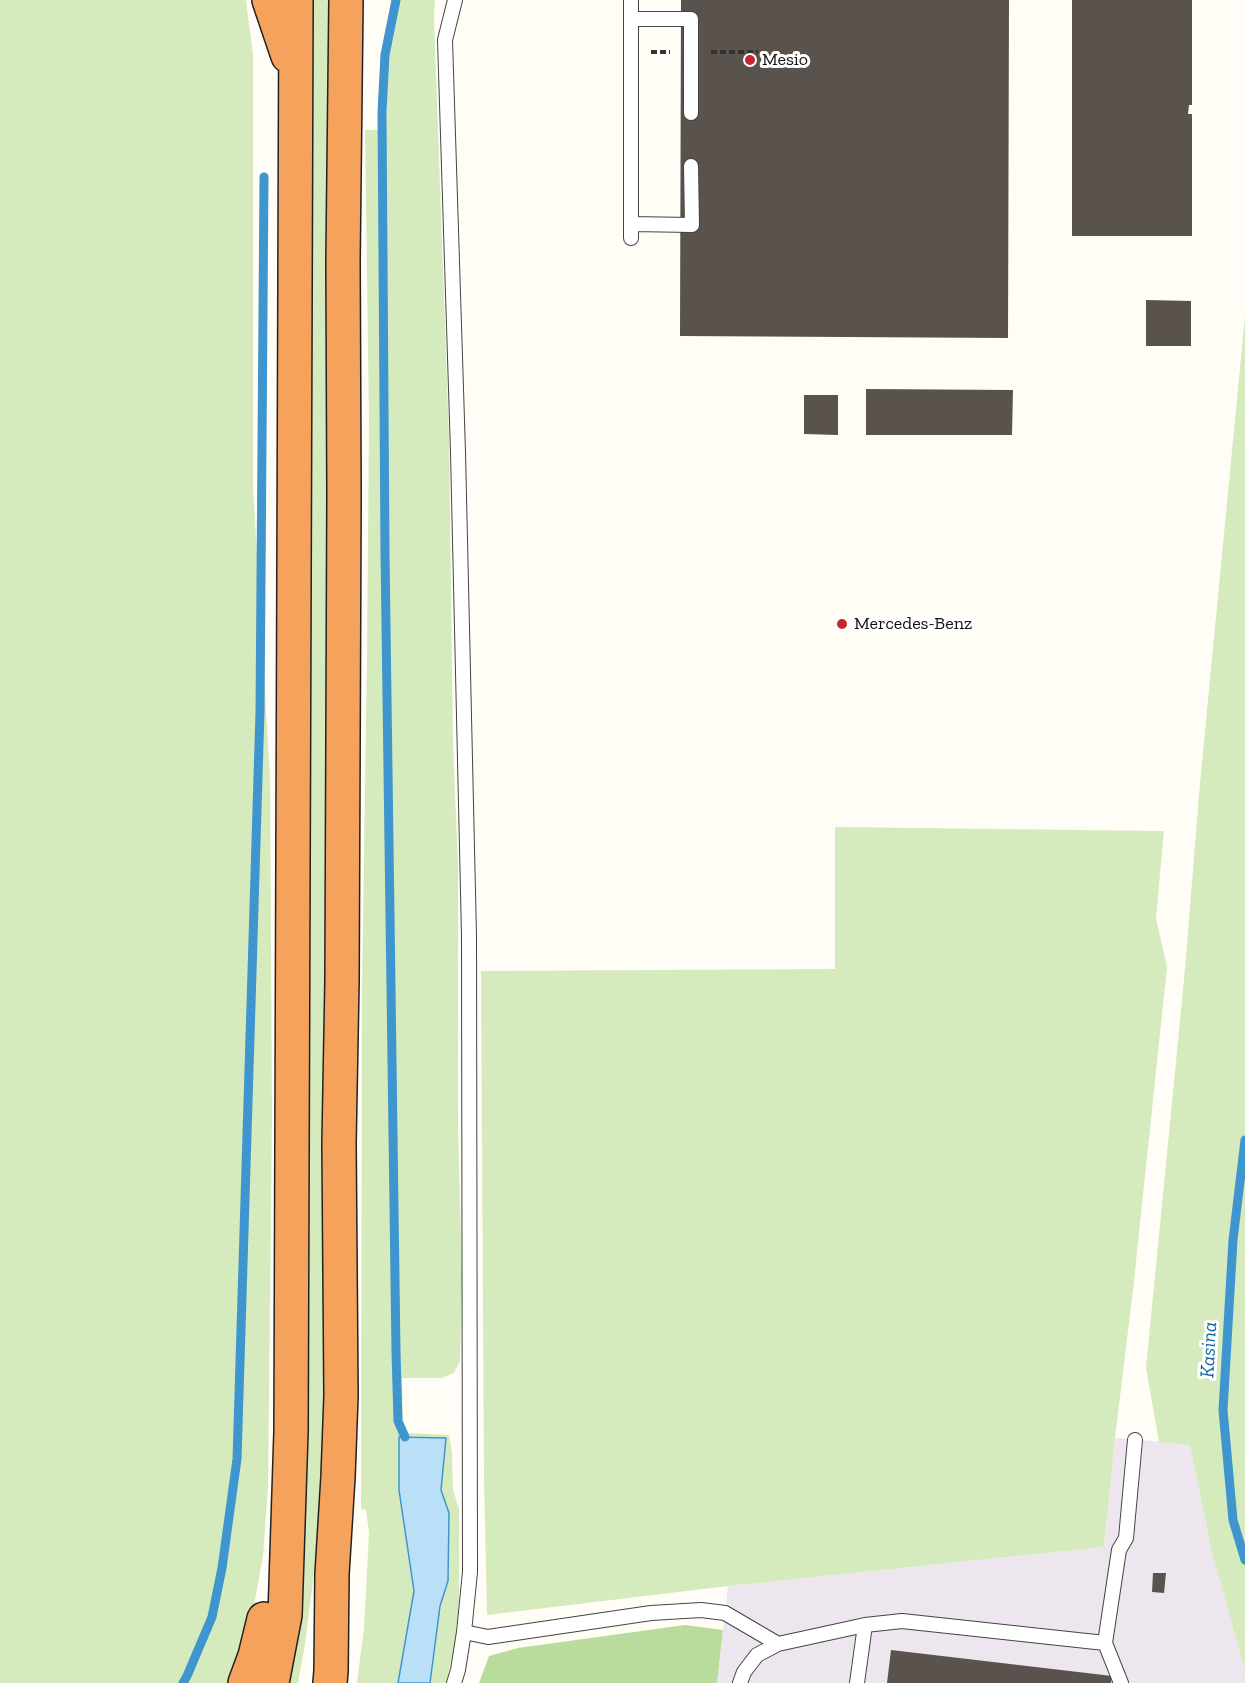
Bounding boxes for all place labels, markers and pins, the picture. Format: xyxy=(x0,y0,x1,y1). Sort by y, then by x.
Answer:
place label: Mesio xyxy=(762,49,808,71)
marker: Mesio xyxy=(743,53,757,67)
place label: Mercedes-Benz xyxy=(854,613,972,635)
marker: Mercedes-Benz xyxy=(835,617,849,631)

